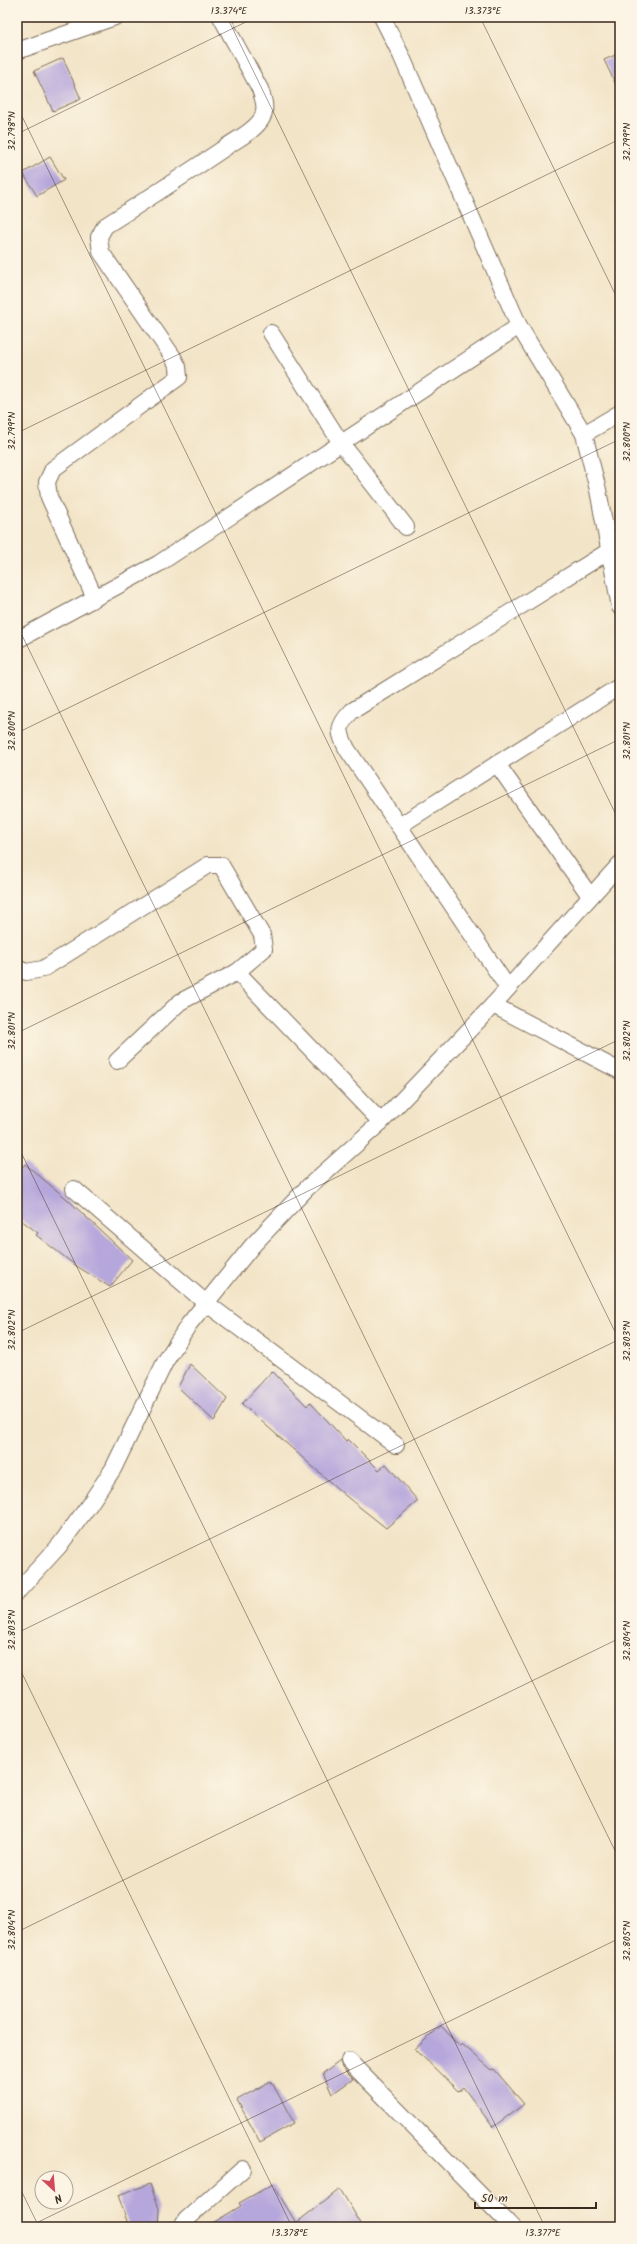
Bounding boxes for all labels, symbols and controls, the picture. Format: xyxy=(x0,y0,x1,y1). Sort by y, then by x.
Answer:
text: 13.374°E xyxy=(211,3,248,19)
text: 13.373°E xyxy=(465,3,502,19)
text: 32.798°N xyxy=(4,111,20,151)
text: 32.799°N xyxy=(619,123,635,161)
text: 32.799°N xyxy=(4,412,20,450)
text: 32.800°N xyxy=(619,422,635,462)
text: 32.800°N xyxy=(4,711,20,751)
text: 32.801°N xyxy=(619,722,635,760)
text: 32.801°N xyxy=(4,1012,20,1050)
text: 32.802°N xyxy=(619,1020,635,1061)
text: 32.802°N xyxy=(4,1309,20,1350)
text: 32.803°N xyxy=(619,1320,635,1361)
text: 32.803°N xyxy=(4,1609,20,1650)
text: 32.804°N xyxy=(619,1620,635,1661)
text: 32.804°N xyxy=(4,1909,20,1950)
text: 32.805°N xyxy=(619,1921,635,1961)
north arrow xyxy=(34,2170,74,2210)
scale bar xyxy=(475,2184,596,2210)
text: N xyxy=(51,2188,65,2208)
text: 50 m xyxy=(481,2189,508,2208)
text: 13.378°E xyxy=(272,2225,310,2241)
text: 13.377°E xyxy=(525,2225,562,2241)

